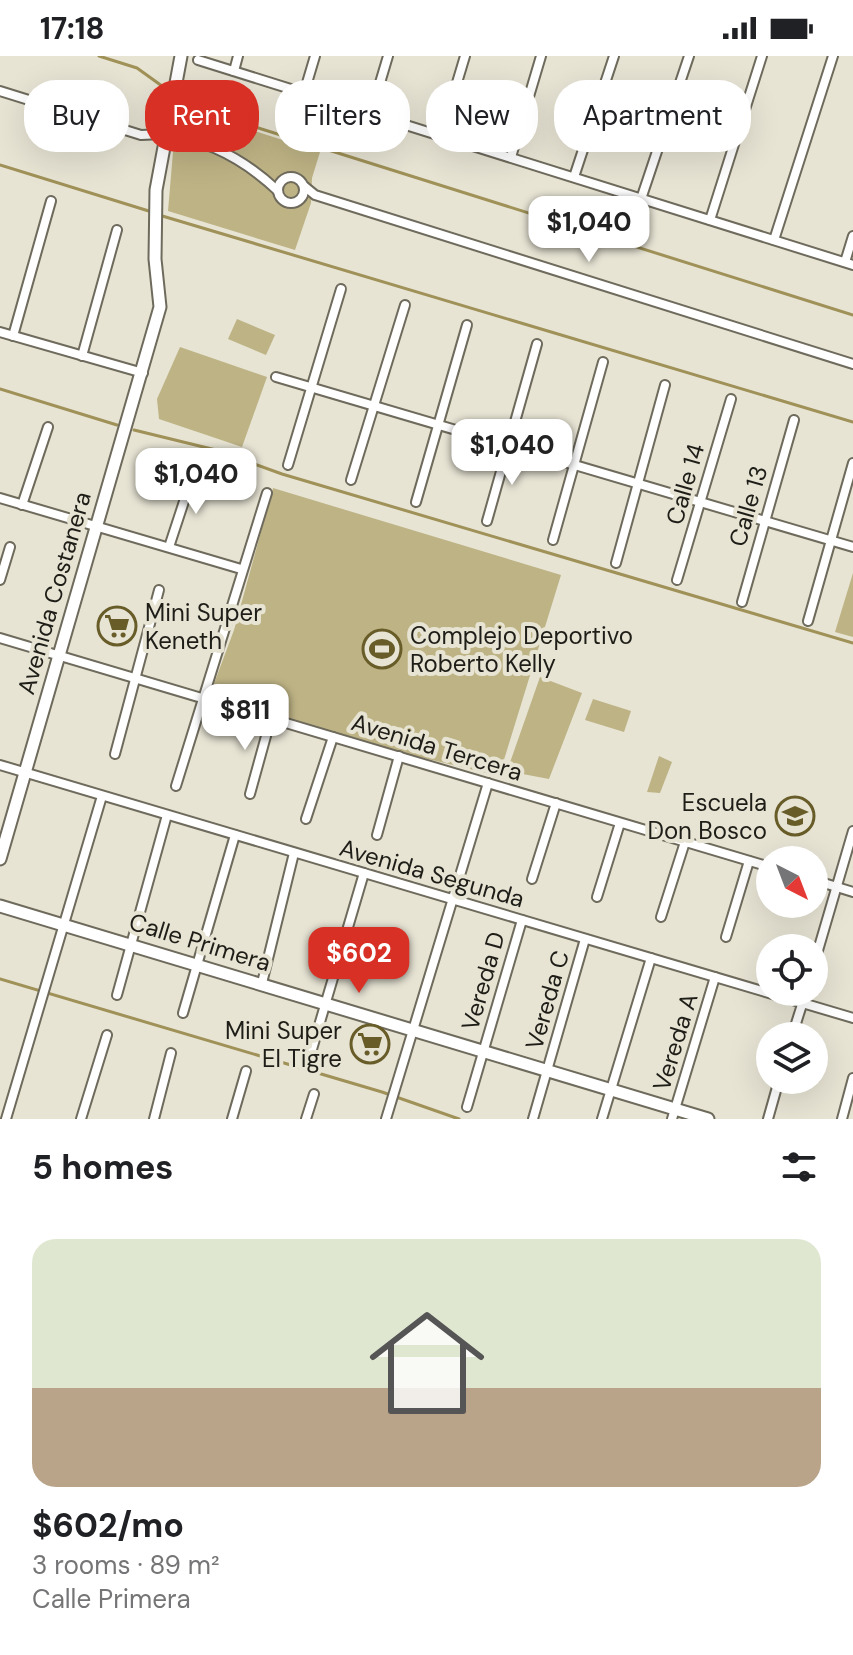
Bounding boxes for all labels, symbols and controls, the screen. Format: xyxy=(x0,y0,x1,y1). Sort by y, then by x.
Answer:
text: 17:18 xyxy=(40,9,105,48)
chip: Buy xyxy=(24,80,129,152)
chip: Rent xyxy=(145,80,259,152)
chip: Filters xyxy=(275,80,410,152)
chip: New xyxy=(426,80,538,152)
chip: Apartment xyxy=(554,80,751,152)
pin: $1,040 xyxy=(524,196,654,264)
text: $1,040 xyxy=(546,205,632,239)
pin: $1,040 xyxy=(447,419,577,487)
text: $1,040 xyxy=(469,428,555,462)
street label: Calle 14 xyxy=(659,440,711,528)
pin: $1,040 xyxy=(131,448,261,516)
text: $1,040 xyxy=(153,457,239,491)
street label: Calle 13 xyxy=(722,462,774,550)
street label: Avenida Costanera xyxy=(10,488,98,698)
place label: Mini Super Keneth xyxy=(145,597,262,656)
supermarket icon: Mini Super Keneth xyxy=(96,605,138,647)
place label: Complejo Deportivo Roberto Kelly xyxy=(410,620,633,679)
sports icon: Complejo Deportivo Roberto Kelly xyxy=(361,628,403,670)
pin: $811 xyxy=(198,684,292,752)
text: $811 xyxy=(220,693,270,727)
street label: Avenida Tercera xyxy=(348,706,526,788)
place label: Escuela Don Bosco xyxy=(647,787,767,846)
school or university icon: Escuela Don Bosco xyxy=(774,795,816,837)
street label: Avenida Segunda xyxy=(336,832,528,914)
north arrow xyxy=(756,846,828,918)
map controls xyxy=(756,846,828,1094)
street label: Calle Primera xyxy=(125,906,275,978)
pin: $602 xyxy=(312,927,406,995)
street label: Vereda D xyxy=(454,928,512,1034)
button: locate xyxy=(756,934,828,1006)
text: $602 xyxy=(326,936,392,970)
street label: Vereda C xyxy=(518,947,576,1053)
street label: Vereda A xyxy=(645,989,705,1095)
place label: Mini Super El Tigre xyxy=(225,1015,342,1074)
button: layers xyxy=(756,1022,828,1094)
supermarket icon: Mini Super El Tigre xyxy=(349,1023,391,1065)
text: 5 homes xyxy=(32,1145,173,1190)
icon: filters xyxy=(777,1145,821,1189)
icon: home xyxy=(355,1291,499,1435)
text: $602/mo xyxy=(32,1503,184,1548)
text: 3 rooms · 89 m² xyxy=(32,1548,220,1582)
text: Calle Primera xyxy=(32,1582,191,1616)

